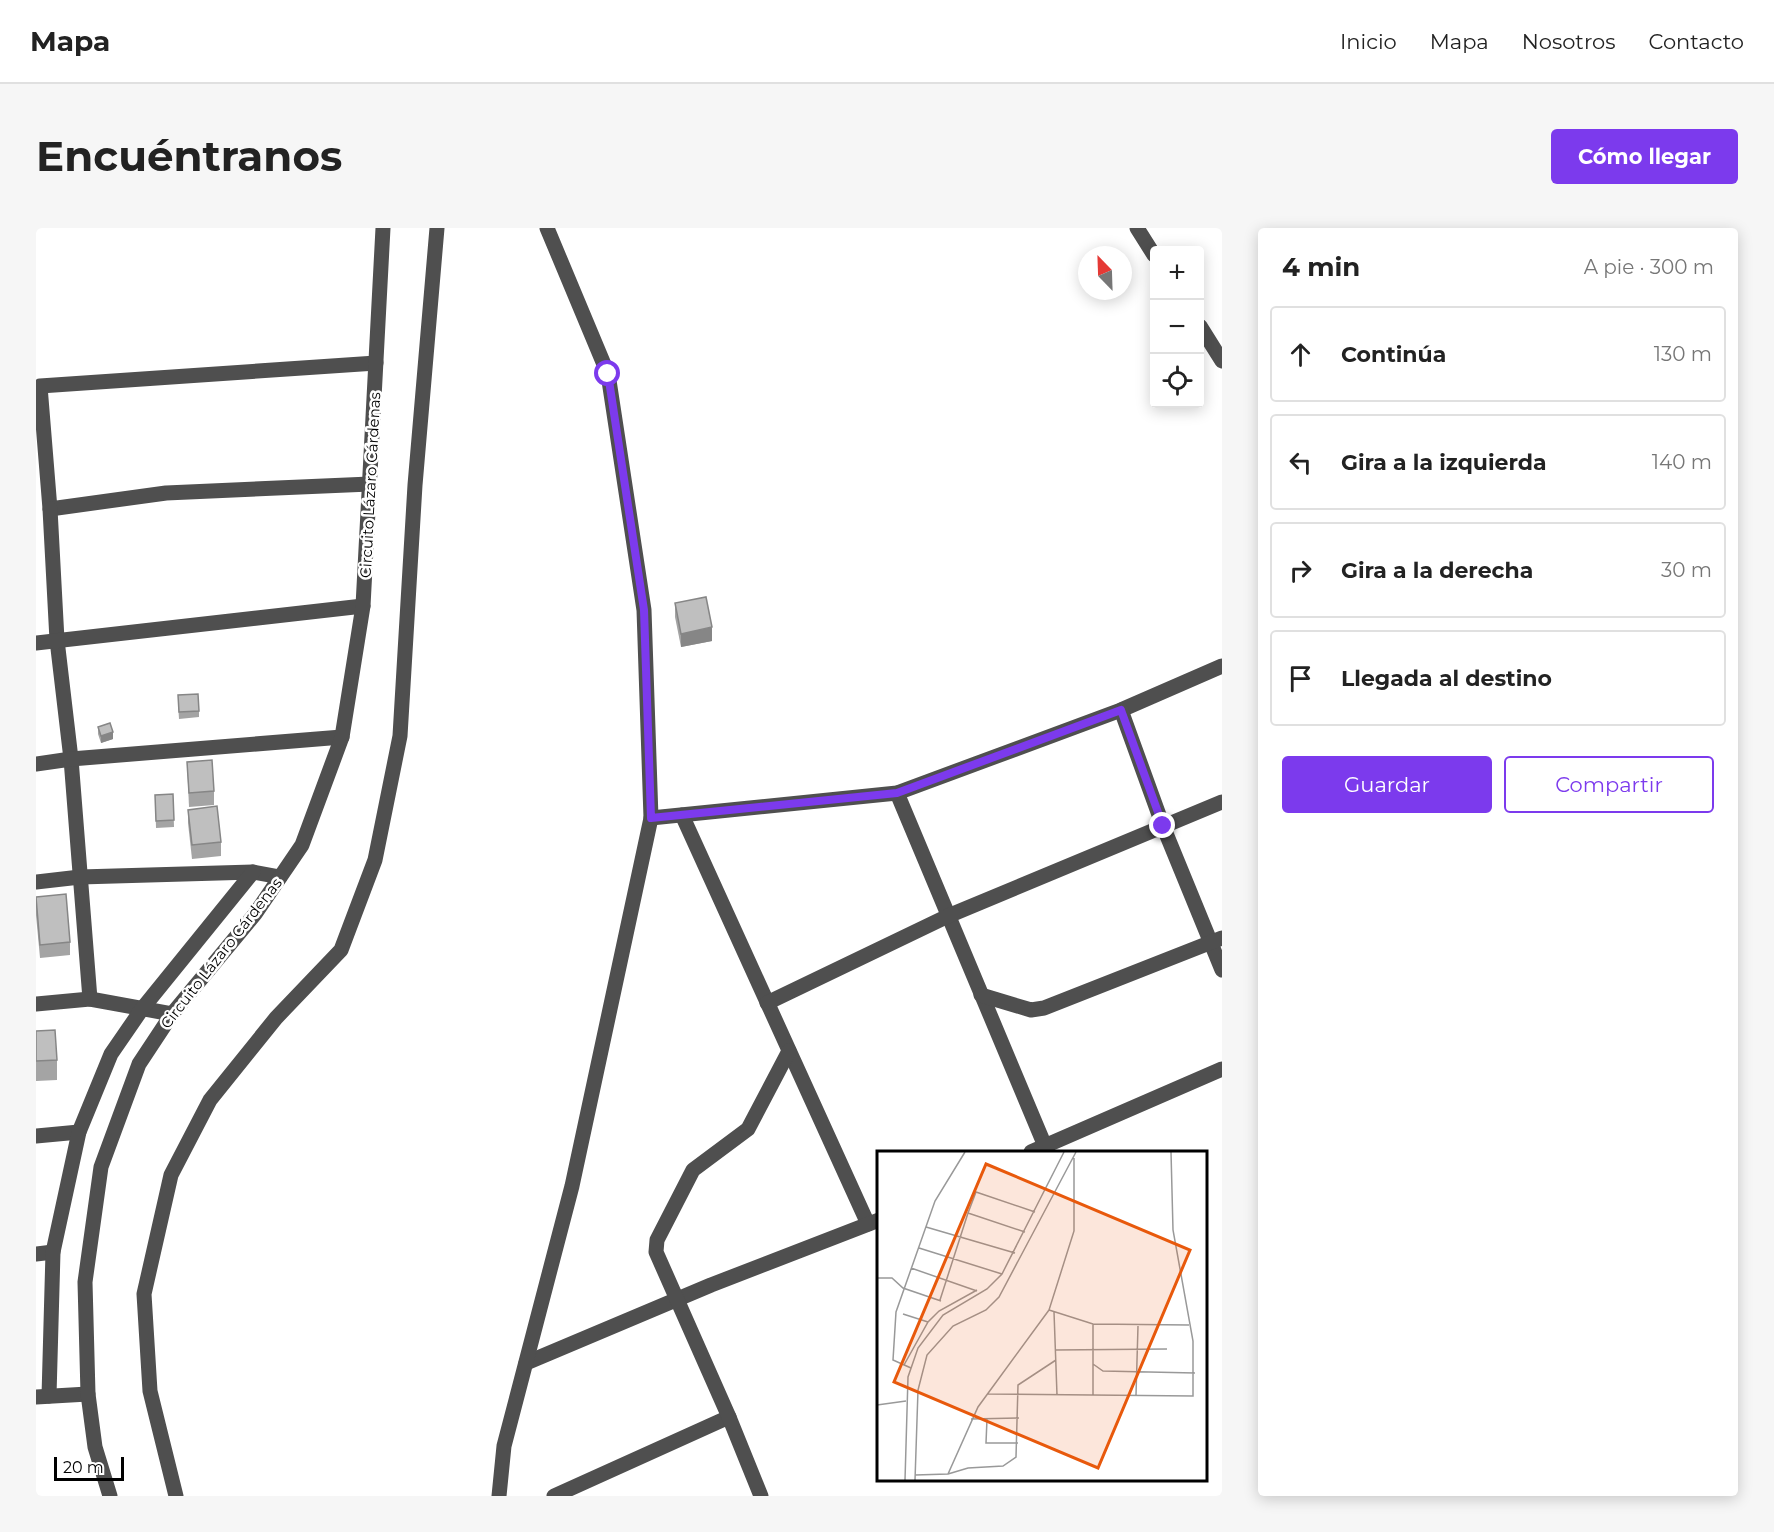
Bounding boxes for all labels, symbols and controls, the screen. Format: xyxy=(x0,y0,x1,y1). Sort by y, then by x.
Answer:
text: Mapa xyxy=(30,24,110,58)
text: Inicio xyxy=(1340,29,1397,54)
text: Mapa xyxy=(1430,29,1489,54)
text: Nosotros xyxy=(1522,29,1615,54)
text: Contacto xyxy=(1648,29,1744,54)
button: Cómo llegar xyxy=(1551,129,1738,184)
text: Encuéntranos xyxy=(36,130,342,182)
north arrow xyxy=(1078,246,1132,300)
map controls xyxy=(1150,246,1204,408)
button: + xyxy=(1150,246,1204,300)
text: 4 min xyxy=(1282,251,1360,283)
text: A pie · 300 m xyxy=(1584,255,1714,279)
button: − xyxy=(1150,300,1204,354)
icon: ahead xyxy=(1284,338,1317,371)
text: Continúa xyxy=(1341,341,1446,368)
text: 130 m xyxy=(1654,342,1712,366)
button: locate xyxy=(1150,354,1204,408)
route start xyxy=(594,360,620,386)
street label: Circuito Lázaro Cárdenas xyxy=(356,392,384,578)
icon: left xyxy=(1284,446,1317,479)
text: Gira a la izquierda xyxy=(1341,449,1547,476)
text: 140 m xyxy=(1652,450,1712,474)
icon: right xyxy=(1284,554,1317,587)
text: Gira a la derecha xyxy=(1341,557,1533,584)
text: 30 m xyxy=(1661,558,1712,582)
icon: arrive xyxy=(1284,662,1317,695)
text: Llegada al destino xyxy=(1341,665,1552,692)
button: Guardar xyxy=(1282,756,1492,813)
button: Compartir xyxy=(1504,756,1714,813)
route end xyxy=(1149,812,1175,838)
street label: Circuito Lázaro Cárdenas xyxy=(156,874,286,1032)
inset map xyxy=(877,1151,1207,1481)
scale bar xyxy=(54,1454,124,1482)
text: 20 m xyxy=(63,1458,104,1477)

